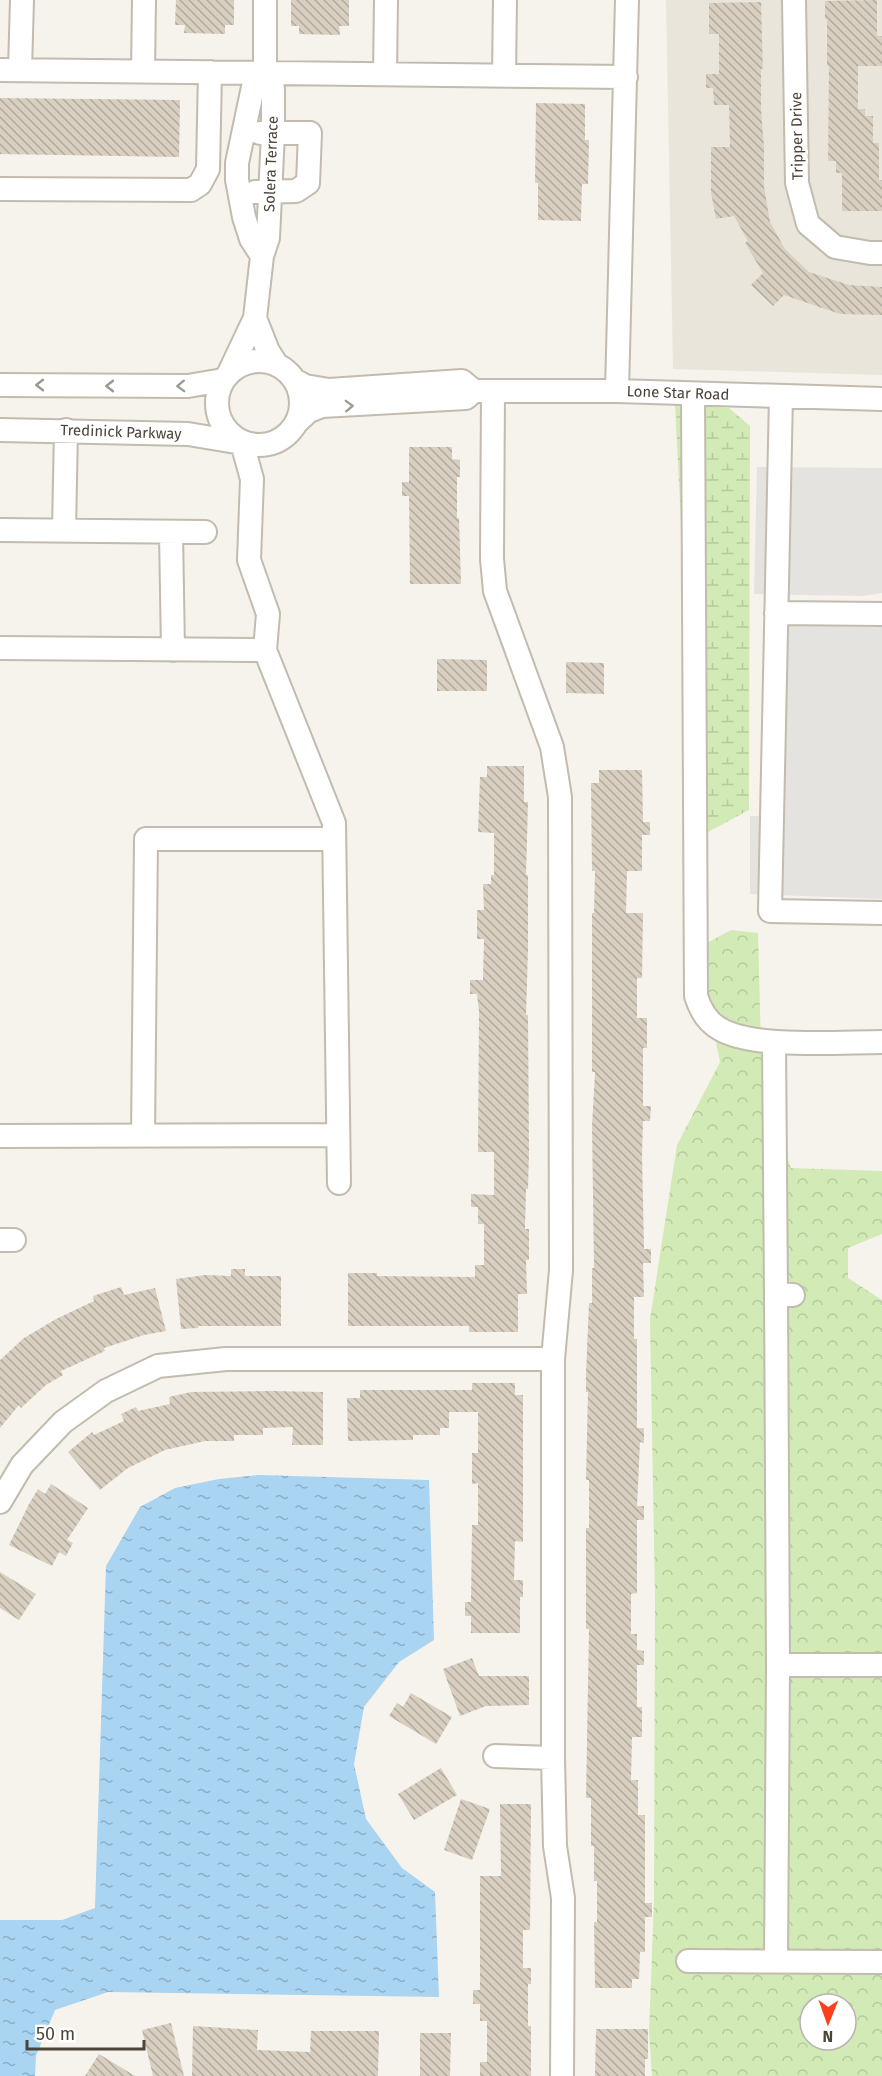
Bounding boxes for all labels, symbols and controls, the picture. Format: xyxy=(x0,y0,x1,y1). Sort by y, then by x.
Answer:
street label: Tripper Drive xyxy=(787,92,807,180)
street label: Solera Terrace xyxy=(260,116,282,212)
one-way arrow xyxy=(36,379,45,392)
one-way arrow xyxy=(177,379,186,392)
one-way arrow xyxy=(105,380,114,392)
street label: Lone Star Road xyxy=(626,382,730,404)
one-way arrow xyxy=(344,399,353,412)
street label: Tredinick Parkway xyxy=(60,421,183,443)
north arrow xyxy=(798,1992,858,2052)
scale bar xyxy=(27,2013,144,2051)
text: 50 m xyxy=(36,2023,75,2045)
text: N xyxy=(822,2027,833,2046)

